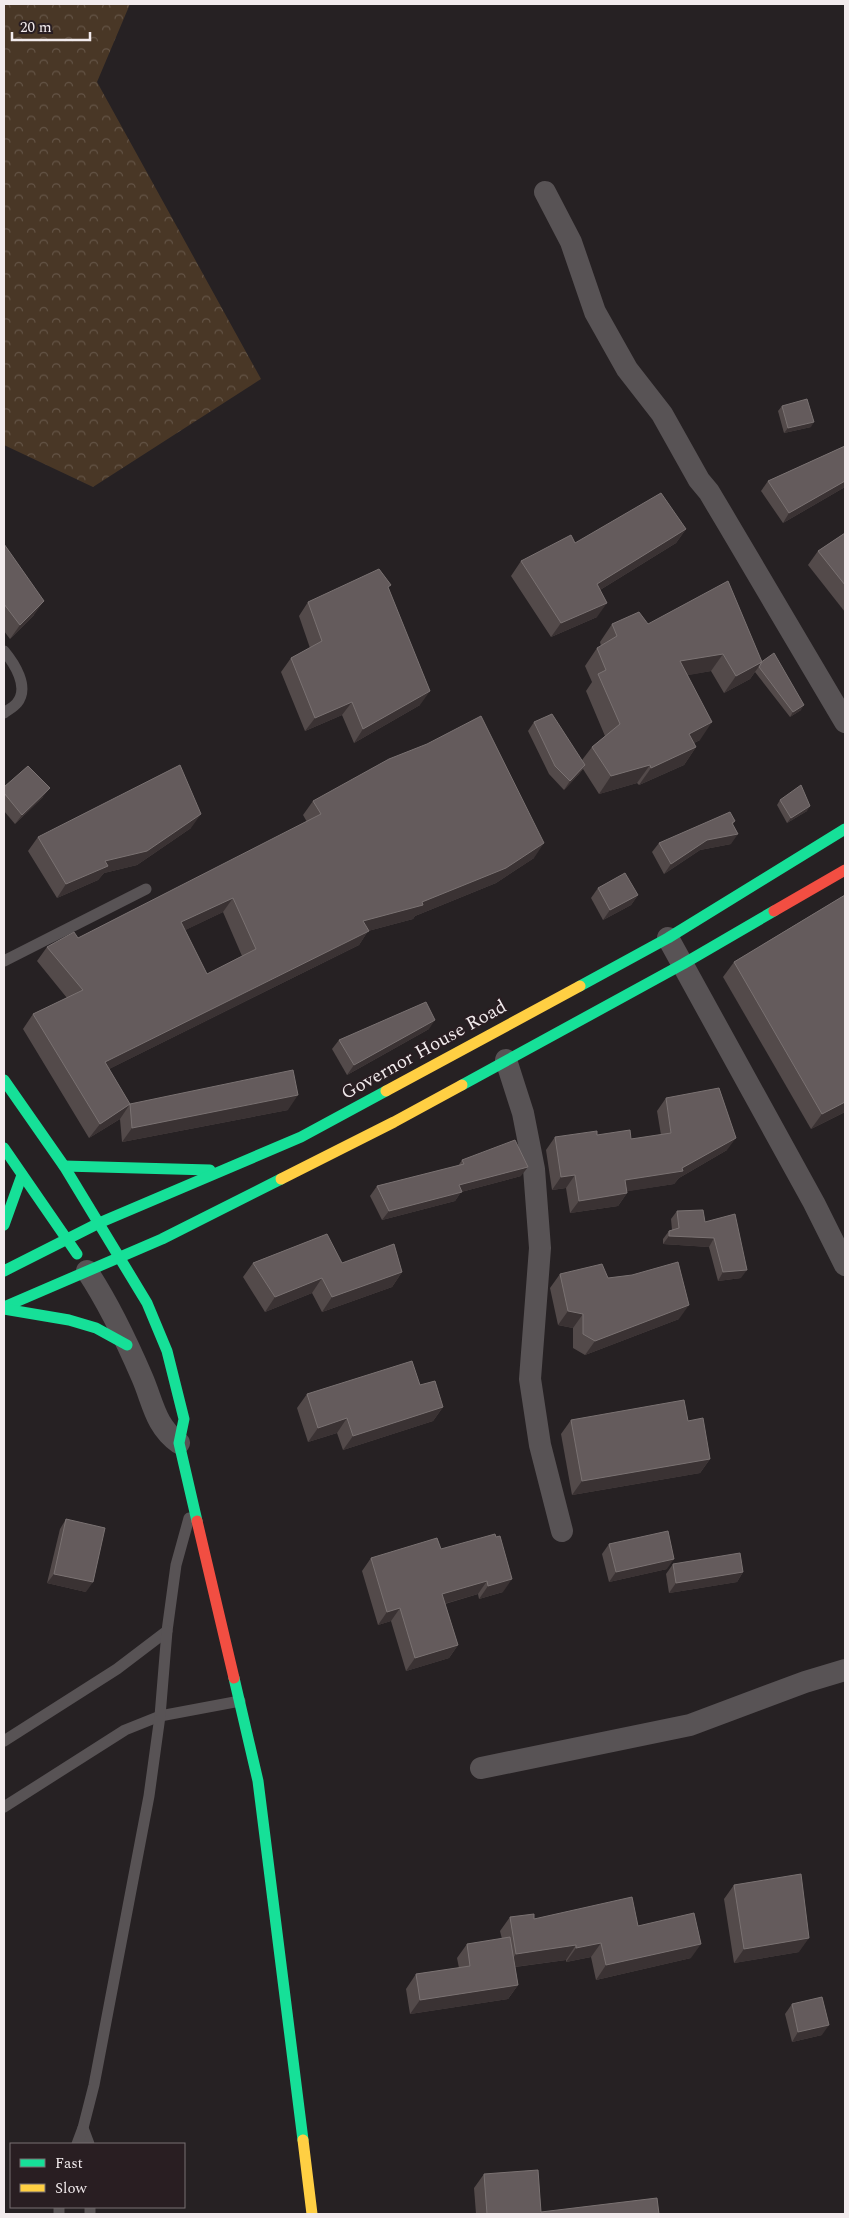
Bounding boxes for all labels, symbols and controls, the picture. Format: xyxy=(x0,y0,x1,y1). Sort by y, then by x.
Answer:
scale bar xyxy=(12,10,90,42)
text: 20 m xyxy=(20,16,52,39)
street label: Governor House Road xyxy=(336,992,512,1108)
legend xyxy=(10,2143,185,2208)
text: Fast xyxy=(55,2152,83,2175)
text: Slow xyxy=(55,2177,87,2200)

